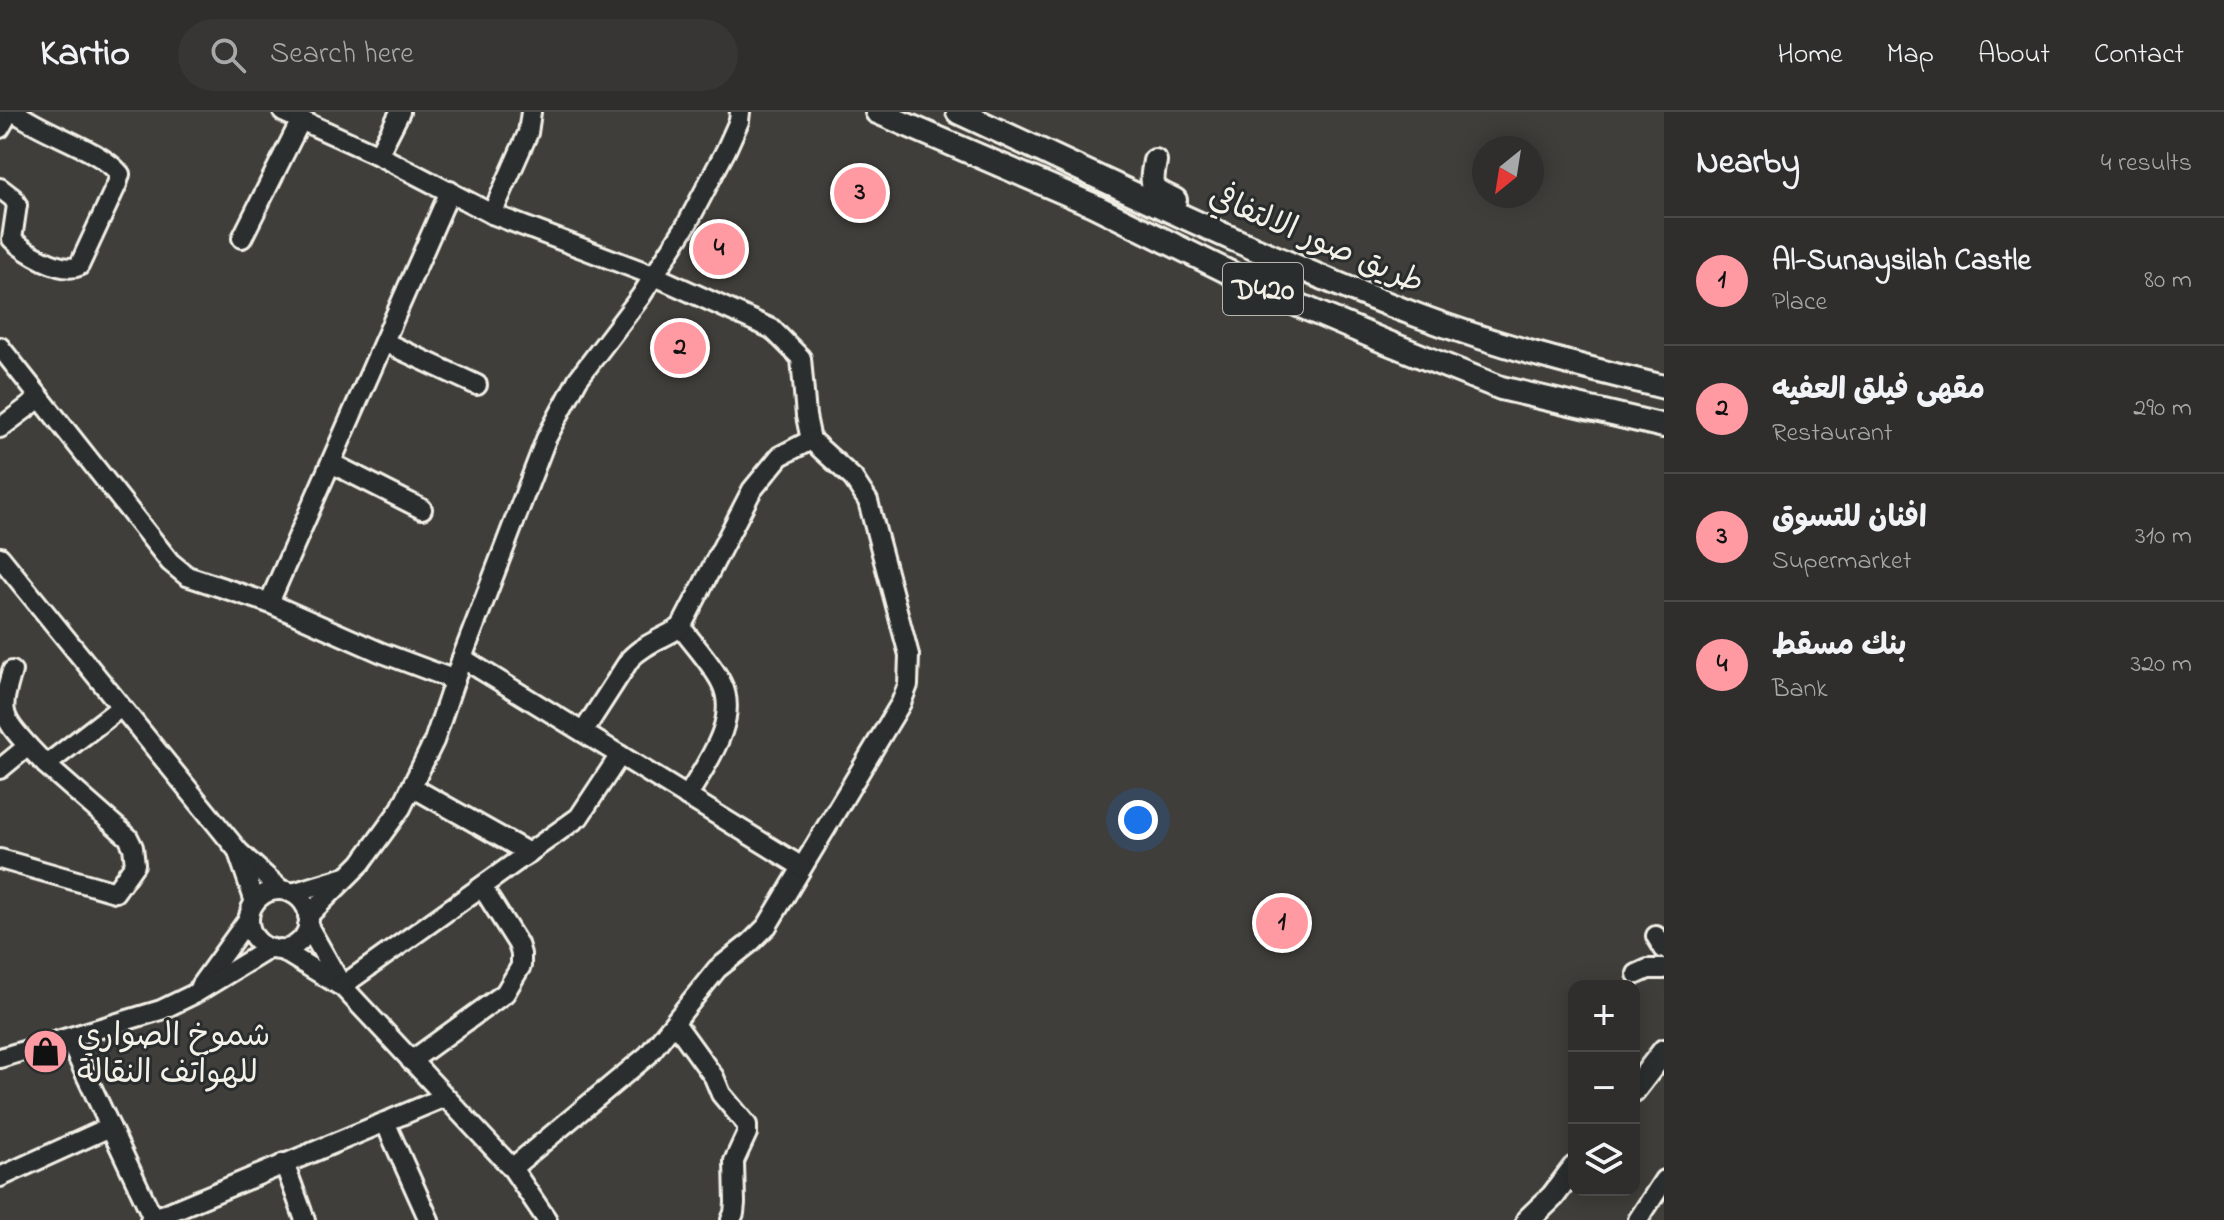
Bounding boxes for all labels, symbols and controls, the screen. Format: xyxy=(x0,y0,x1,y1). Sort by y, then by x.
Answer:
search box xyxy=(178,19,738,91)
text: Kartio xyxy=(40,27,130,83)
icon: search xyxy=(206,33,250,77)
text: Search here xyxy=(270,33,414,77)
text: Home xyxy=(1777,35,1843,76)
text: Map xyxy=(1887,35,1934,76)
text: About xyxy=(1978,35,2050,76)
text: Contact xyxy=(2094,35,2184,76)
north arrow xyxy=(1472,136,1544,208)
text: Nearby xyxy=(1696,139,1800,189)
text: 4 results xyxy=(2101,145,2192,183)
pin: 3 xyxy=(834,163,886,223)
street label: طريق صور الالتفافي xyxy=(1201,175,1431,308)
pin: 4 xyxy=(693,219,745,279)
text: Al-Sunaysilah Castle xyxy=(1772,240,2031,284)
text: 1 xyxy=(1718,262,1726,300)
text: 80 m xyxy=(2144,262,2192,300)
road number: D420 xyxy=(1223,263,1303,315)
text: Place xyxy=(1772,284,1827,322)
pin: 2 xyxy=(654,318,706,378)
text: مقهى فيلق العفيه xyxy=(1772,369,1985,413)
text: 2 xyxy=(1716,390,1728,428)
text: 290 m xyxy=(2133,390,2192,428)
text: Restaurant xyxy=(1772,415,1892,453)
text: افنان للتسوق xyxy=(1772,497,1927,541)
text: 3 xyxy=(1717,518,1727,556)
text: 310 m xyxy=(2135,518,2192,556)
text: Supermarket xyxy=(1772,543,1911,581)
text: بنك مسقط xyxy=(1772,625,1906,669)
text: 4 xyxy=(1717,646,1727,684)
text: 320 m xyxy=(2130,646,2192,684)
text: Bank xyxy=(1772,671,1828,709)
your location xyxy=(1118,800,1158,840)
pin: 1 xyxy=(1256,893,1308,953)
map controls xyxy=(1568,980,1640,1196)
button: + xyxy=(1568,980,1640,1052)
place label: شموخ الصواري للهواتف النقالة xyxy=(77,1014,270,1098)
shop icon: شموخ الصواري للهواتف النقالة xyxy=(22,1028,70,1076)
button: − xyxy=(1568,1052,1640,1124)
button: layers xyxy=(1568,1124,1640,1196)

